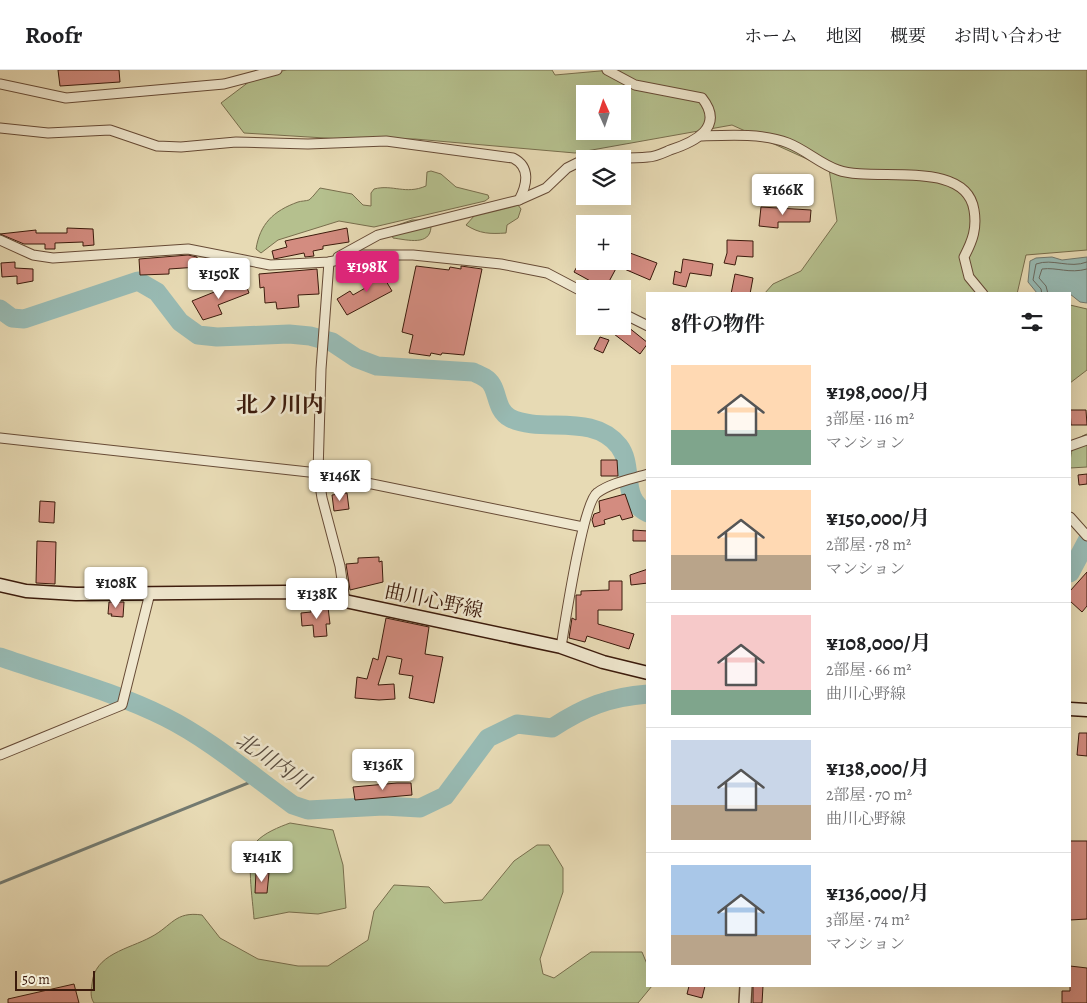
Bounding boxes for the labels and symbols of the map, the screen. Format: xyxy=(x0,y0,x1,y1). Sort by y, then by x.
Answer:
north arrow xyxy=(576,85,631,140)
pin: ¥166K xyxy=(748,174,818,216)
pin: ¥198K xyxy=(332,250,402,293)
pin: ¥150K xyxy=(184,258,254,300)
district label: 北ノ川内 xyxy=(236,390,324,420)
pin: ¥146K xyxy=(305,460,375,502)
pin: ¥108K xyxy=(81,566,151,609)
street label: 曲川心野線 xyxy=(382,577,486,625)
pin: ¥138K xyxy=(282,578,352,620)
water label: 北川内川 xyxy=(230,726,317,797)
pin: ¥136K xyxy=(348,748,418,791)
pin: ¥141K xyxy=(227,840,297,883)
scale bar xyxy=(15,968,95,991)

